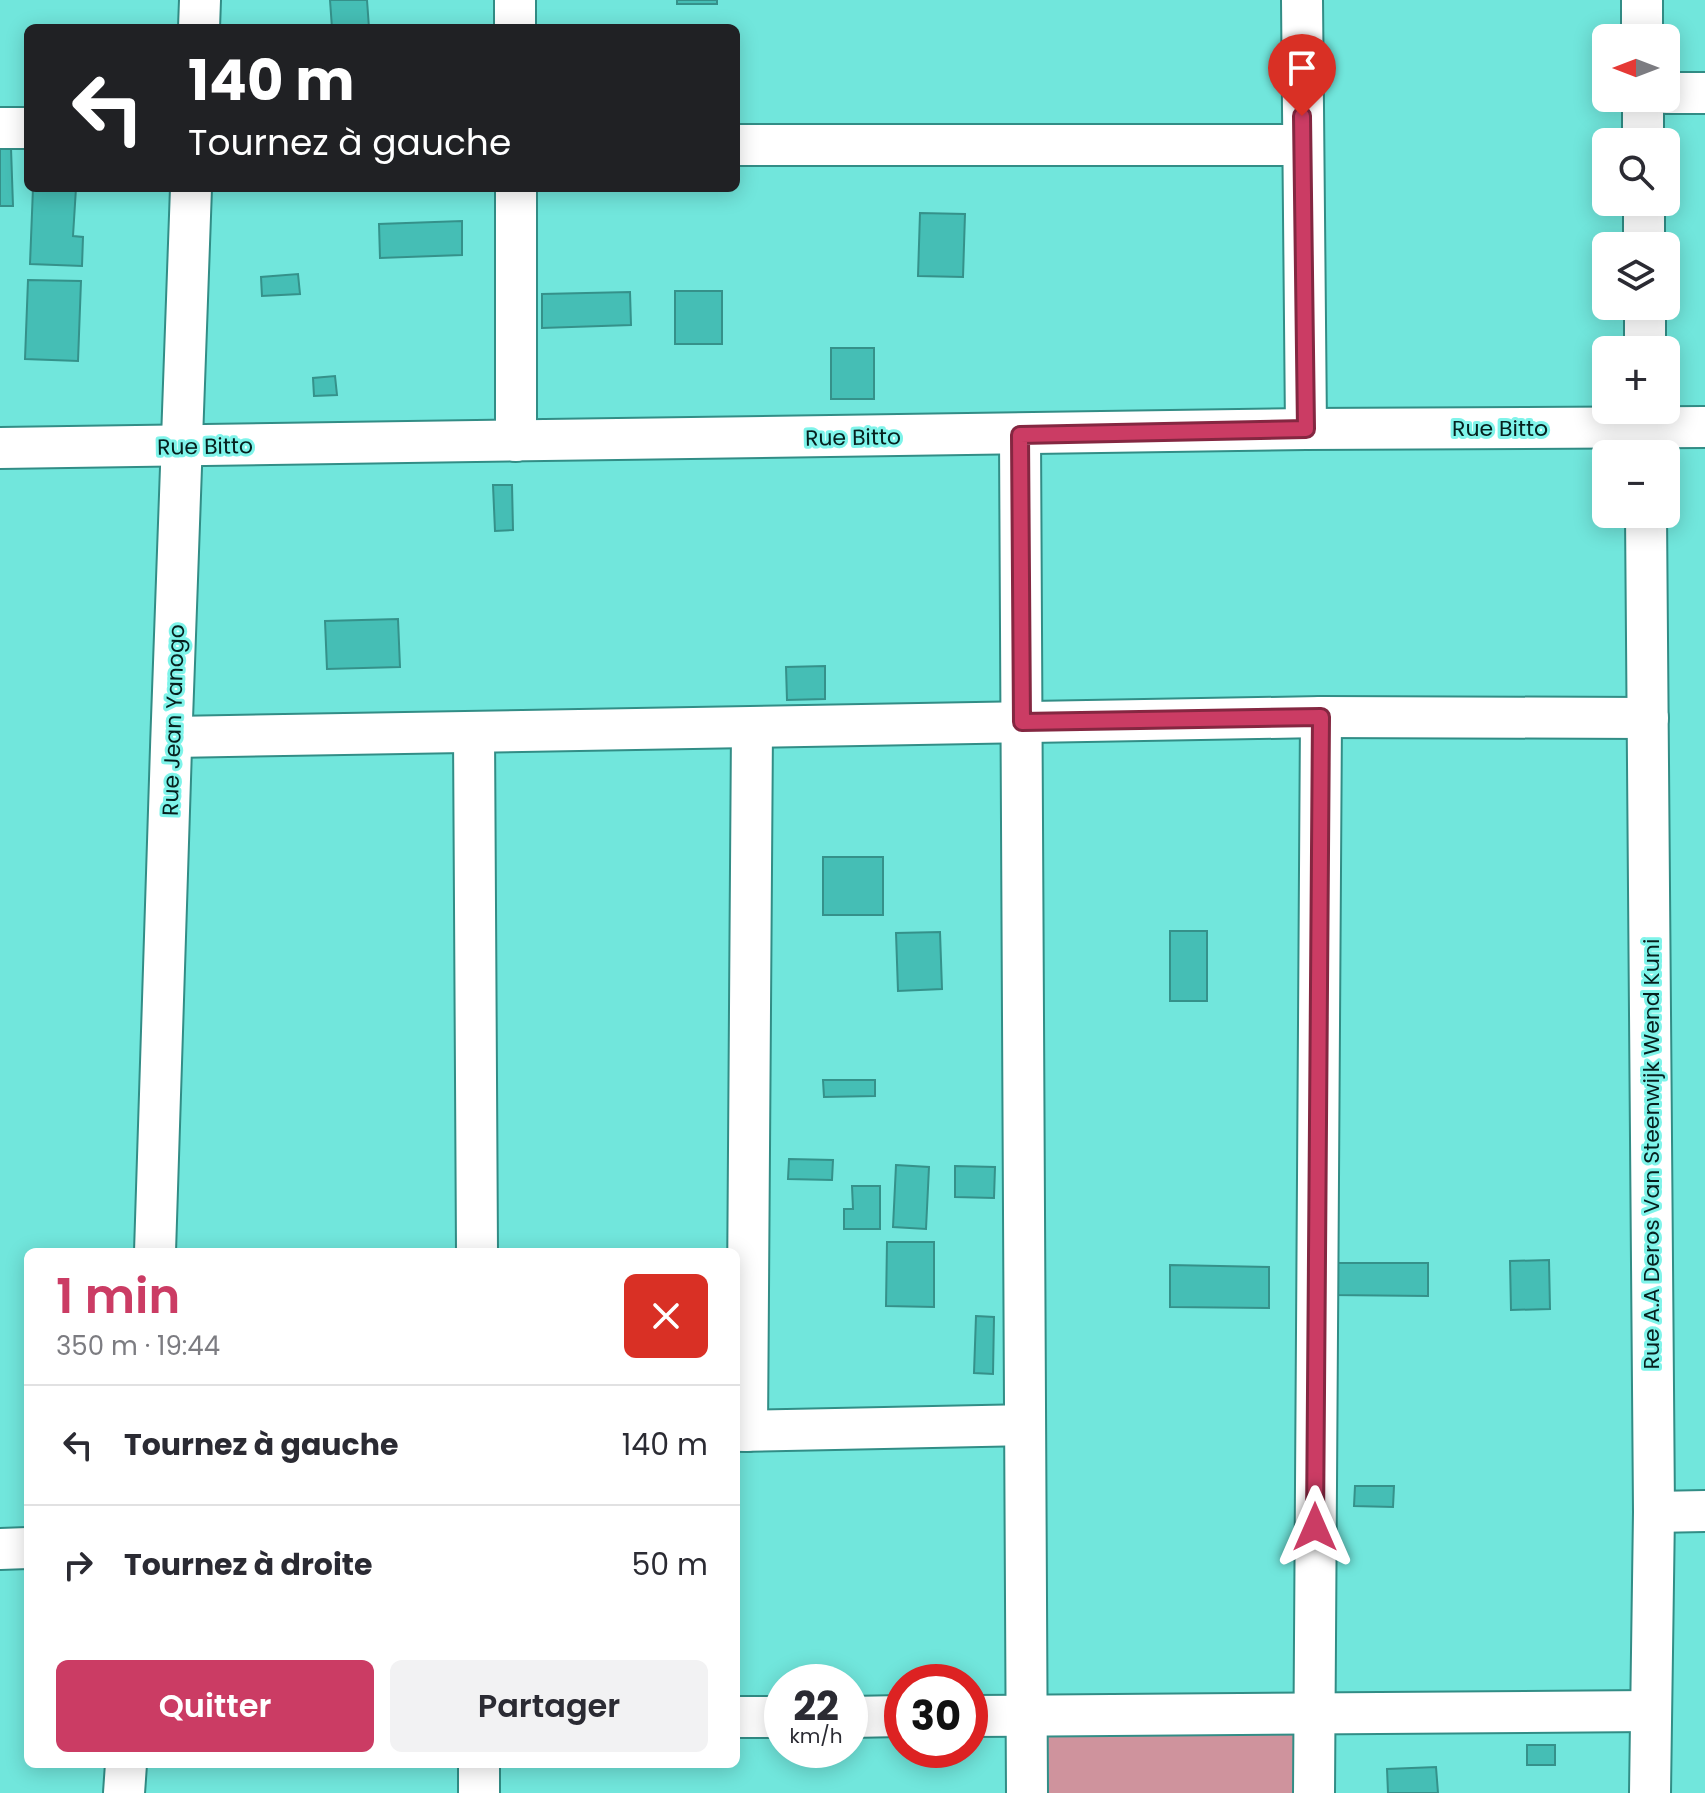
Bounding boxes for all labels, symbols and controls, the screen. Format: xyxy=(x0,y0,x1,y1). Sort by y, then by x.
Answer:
north arrow xyxy=(1592,24,1680,112)
map controls xyxy=(1592,24,1680,528)
pin xyxy=(1268,34,1336,116)
text: 140 m xyxy=(188,41,355,120)
icon: arrive xyxy=(1280,46,1324,90)
icon: left xyxy=(56,56,160,160)
text: Tournez à gauche xyxy=(188,117,511,168)
button: search xyxy=(1592,128,1680,216)
button: layers xyxy=(1592,232,1680,320)
button: + xyxy=(1592,336,1680,424)
street label: Rue Bitto xyxy=(1452,413,1548,444)
street label: Rue Bitto xyxy=(805,421,901,454)
street label: Rue Bitto xyxy=(157,430,253,463)
button: − xyxy=(1592,440,1680,528)
street label: Rue Jean Yanogo xyxy=(155,624,192,816)
street label: Rue A.A Deros Van Steenwijk Wend Kuni xyxy=(1636,939,1667,1369)
text: 1 min xyxy=(56,1263,180,1330)
button: close xyxy=(624,1274,708,1358)
text: 350 m · 19:44 xyxy=(56,1328,220,1364)
icon: left xyxy=(56,1423,100,1467)
text: Tournez à gauche xyxy=(124,1423,398,1466)
text: 140 m xyxy=(622,1423,708,1466)
position arrow xyxy=(1273,1485,1357,1569)
icon: right xyxy=(56,1543,100,1587)
text: Tournez à droite xyxy=(124,1543,372,1586)
text: 50 m xyxy=(631,1543,708,1586)
button: Quitter xyxy=(56,1660,374,1752)
button: Partager xyxy=(390,1660,708,1752)
speed limit sign: 30 xyxy=(884,1664,988,1768)
text: 22 xyxy=(793,1678,839,1734)
text: km/h xyxy=(789,1722,843,1750)

